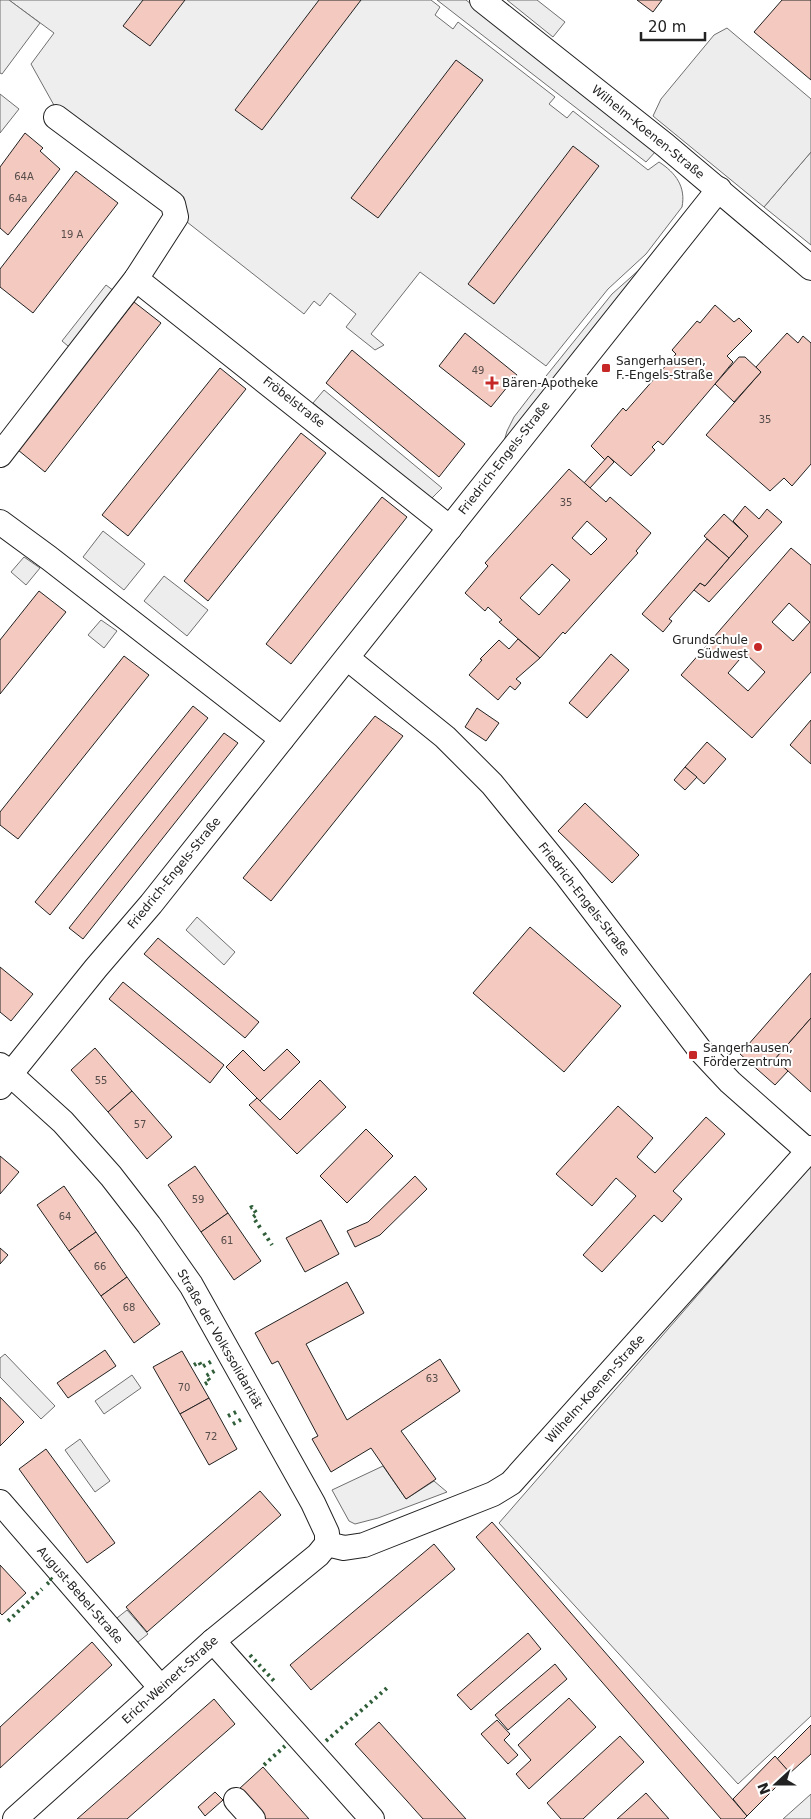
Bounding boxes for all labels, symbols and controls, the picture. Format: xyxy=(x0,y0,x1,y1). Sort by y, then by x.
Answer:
scale bar xyxy=(641,10,705,42)
text: 20 m xyxy=(648,18,686,36)
street label: Wilhelm-Koenen-Straße xyxy=(589,82,707,182)
house number: 64A xyxy=(14,171,34,182)
house number: 64a xyxy=(9,193,27,204)
house number: 19 A xyxy=(61,229,84,240)
place label: Sangerhausen, F.-Engels-Straße xyxy=(616,354,713,382)
marker: Sangerhausen, F.-Engels-Straße xyxy=(600,362,612,374)
house number: 49 xyxy=(472,365,484,376)
street label: Fröbelstraße xyxy=(260,374,328,430)
place label: Bären-Apotheke xyxy=(502,376,598,390)
marker: Bären-Apotheke xyxy=(486,377,498,389)
street label: Friedrich-Engels-Straße xyxy=(455,399,553,517)
house number: 35 xyxy=(759,414,771,425)
house number: 35 xyxy=(560,497,572,508)
place label: Grundschule Südwest xyxy=(672,633,748,661)
marker: Grundschule Südwest xyxy=(752,641,764,653)
street label: Friedrich-Engels-Straße xyxy=(125,814,223,932)
street label: Friedrich-Engels-Straße xyxy=(535,840,633,958)
place label: Sangerhausen, Förderzentrum xyxy=(703,1041,793,1069)
marker: Sangerhausen, Förderzentrum xyxy=(687,1049,699,1061)
house number: 55 xyxy=(95,1075,107,1086)
house number: 57 xyxy=(134,1119,146,1130)
house number: 59 xyxy=(192,1194,204,1205)
house number: 64 xyxy=(59,1211,71,1222)
house number: 61 xyxy=(221,1235,233,1246)
house number: 66 xyxy=(94,1261,106,1272)
street label: Straße der Volkssolidarität xyxy=(174,1267,266,1411)
house number: 68 xyxy=(123,1302,135,1313)
street label: Wilhelm-Koenen-Straße xyxy=(543,1332,647,1446)
house number: 63 xyxy=(426,1373,438,1384)
house number: 70 xyxy=(178,1382,190,1393)
house number: 72 xyxy=(205,1431,217,1442)
street label: August-Bebel-Straße xyxy=(34,1544,126,1646)
street label: Erich-Weinert-Straße xyxy=(119,1633,221,1727)
north arrow xyxy=(751,1759,801,1809)
text: N xyxy=(754,1780,773,1797)

